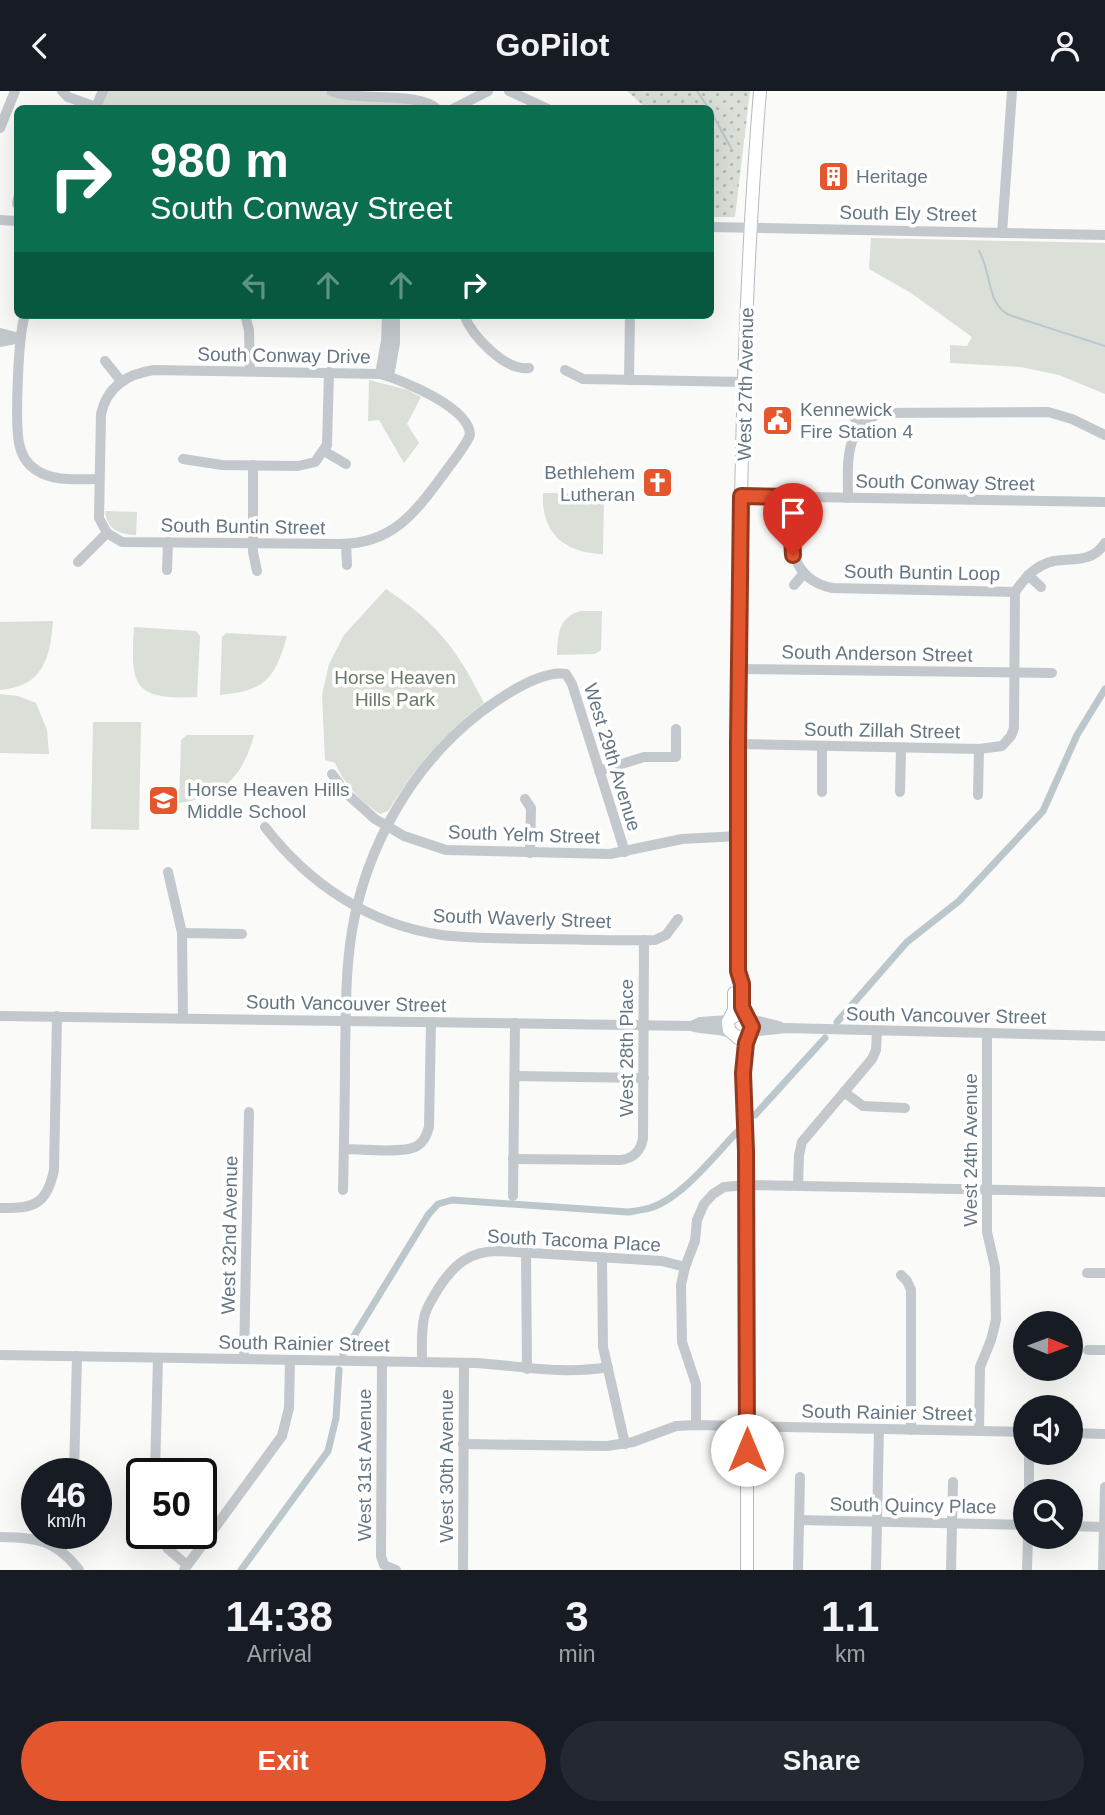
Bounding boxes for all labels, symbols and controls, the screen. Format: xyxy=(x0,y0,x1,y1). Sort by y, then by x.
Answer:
icon: back xyxy=(21,27,59,65)
text: GoPilot xyxy=(496,27,609,63)
icon: person xyxy=(1046,27,1084,65)
icon: right xyxy=(35,133,126,224)
text: 980 m xyxy=(150,133,289,187)
building icon: Heritage xyxy=(816,159,850,193)
place label: Heritage xyxy=(856,166,928,187)
text: South Conway Street xyxy=(150,190,452,226)
street label: South Ely Street xyxy=(839,202,978,225)
icon: left xyxy=(236,266,274,304)
icon: ahead xyxy=(309,266,347,304)
icon: ahead xyxy=(382,266,420,304)
icon: right xyxy=(455,266,493,304)
street label: West 27th Avenue xyxy=(734,307,757,461)
street label: South Conway Drive xyxy=(197,343,371,368)
place label: Kennewick Fire Station 4 xyxy=(800,399,913,442)
public building icon: Kennewick Fire Station 4 xyxy=(760,403,794,437)
place label: Bethlehem Lutheran xyxy=(544,462,635,505)
church icon: Bethlehem Lutheran xyxy=(641,466,675,500)
street label: South Conway Street xyxy=(855,470,1036,495)
pin xyxy=(763,483,823,555)
icon: arrive xyxy=(774,494,812,532)
street label: South Buntin Street xyxy=(160,515,326,538)
street label: South Buntin Loop xyxy=(844,561,1000,584)
street label: South Anderson Street xyxy=(781,641,973,666)
park label: Horse Heaven Hills Park xyxy=(334,667,456,710)
street label: West 29th Avenue xyxy=(580,681,645,834)
street label: South Zillah Street xyxy=(804,719,961,742)
place label: Horse Heaven Hills Middle School xyxy=(187,779,350,822)
school or university icon: Horse Heaven Hills Middle School xyxy=(147,783,181,817)
street label: South Yelm Street xyxy=(448,821,601,848)
street label: South Waverly Street xyxy=(432,905,612,932)
street label: West 28th Place xyxy=(616,979,637,1117)
street label: South Vancouver Street xyxy=(246,991,447,1016)
street label: South Vancouver Street xyxy=(846,1003,1047,1028)
street label: West 24th Avenue xyxy=(960,1073,981,1227)
street label: West 32nd Avenue xyxy=(218,1155,241,1315)
street label: South Tacoma Place xyxy=(487,1225,661,1256)
north arrow xyxy=(1013,1311,1083,1381)
map controls xyxy=(1013,1311,1083,1549)
street label: South Rainier Street xyxy=(218,1332,390,1356)
street label: West 31st Avenue xyxy=(354,1389,375,1541)
street label: West 30th Avenue xyxy=(436,1389,457,1543)
button: sound xyxy=(1013,1395,1083,1465)
street label: South Rainier Street xyxy=(801,1401,973,1425)
position arrow xyxy=(710,1413,784,1487)
speed limit sign: 50 xyxy=(126,1458,217,1549)
text: 46 xyxy=(47,1475,86,1514)
button: search xyxy=(1013,1479,1083,1549)
street label: South Quincy Place xyxy=(829,1494,997,1517)
text: km/h xyxy=(47,1511,86,1531)
text: 14:38 xyxy=(226,1593,333,1640)
text: 3 xyxy=(565,1593,589,1640)
text: 1.1 xyxy=(821,1593,879,1640)
text: Arrival xyxy=(247,1641,312,1667)
text: min xyxy=(558,1641,596,1667)
text: km xyxy=(835,1641,866,1667)
button: Exit xyxy=(21,1721,546,1801)
button: Share xyxy=(560,1721,1084,1801)

